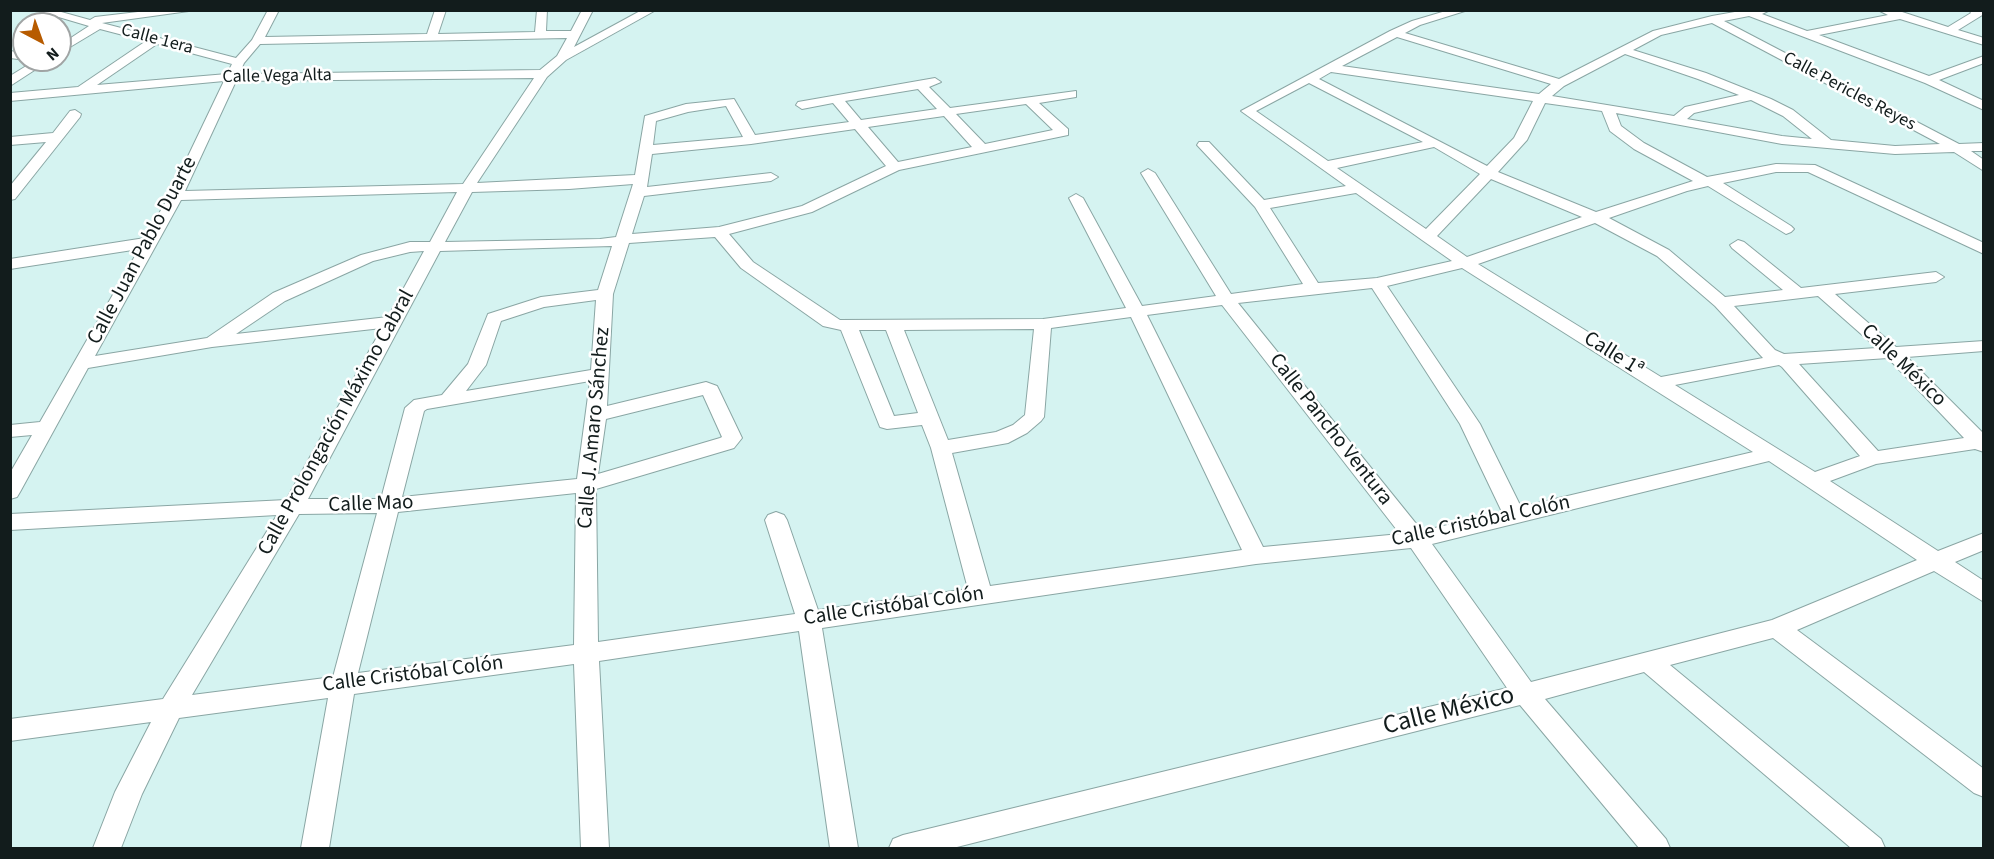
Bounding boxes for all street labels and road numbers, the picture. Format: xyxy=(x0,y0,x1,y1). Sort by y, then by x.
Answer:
street label: Calle 1era xyxy=(119,20,195,60)
street label: Calle Pericles Reyes xyxy=(1779,48,1919,136)
street label: Calle Vega Alta xyxy=(222,65,332,89)
street label: Calle Juan Pablo Duarte xyxy=(83,153,203,349)
street label: Calle Prolongación Máximo Cabral xyxy=(253,286,421,560)
street label: Calle México xyxy=(1855,319,1951,413)
street label: Calle J. Amaro Sánchez xyxy=(574,326,616,530)
street label: Calle 1ª xyxy=(1579,327,1647,383)
street label: Calle Pancho Ventura xyxy=(1263,349,1397,511)
street label: Calle Mao xyxy=(328,491,414,519)
street label: Calle Cristóbal Colón xyxy=(1389,491,1573,553)
street label: Calle Cristóbal Colón xyxy=(802,582,986,632)
street label: Calle Cristóbal Colón xyxy=(321,651,505,699)
street label: Calle México xyxy=(1380,681,1518,743)

